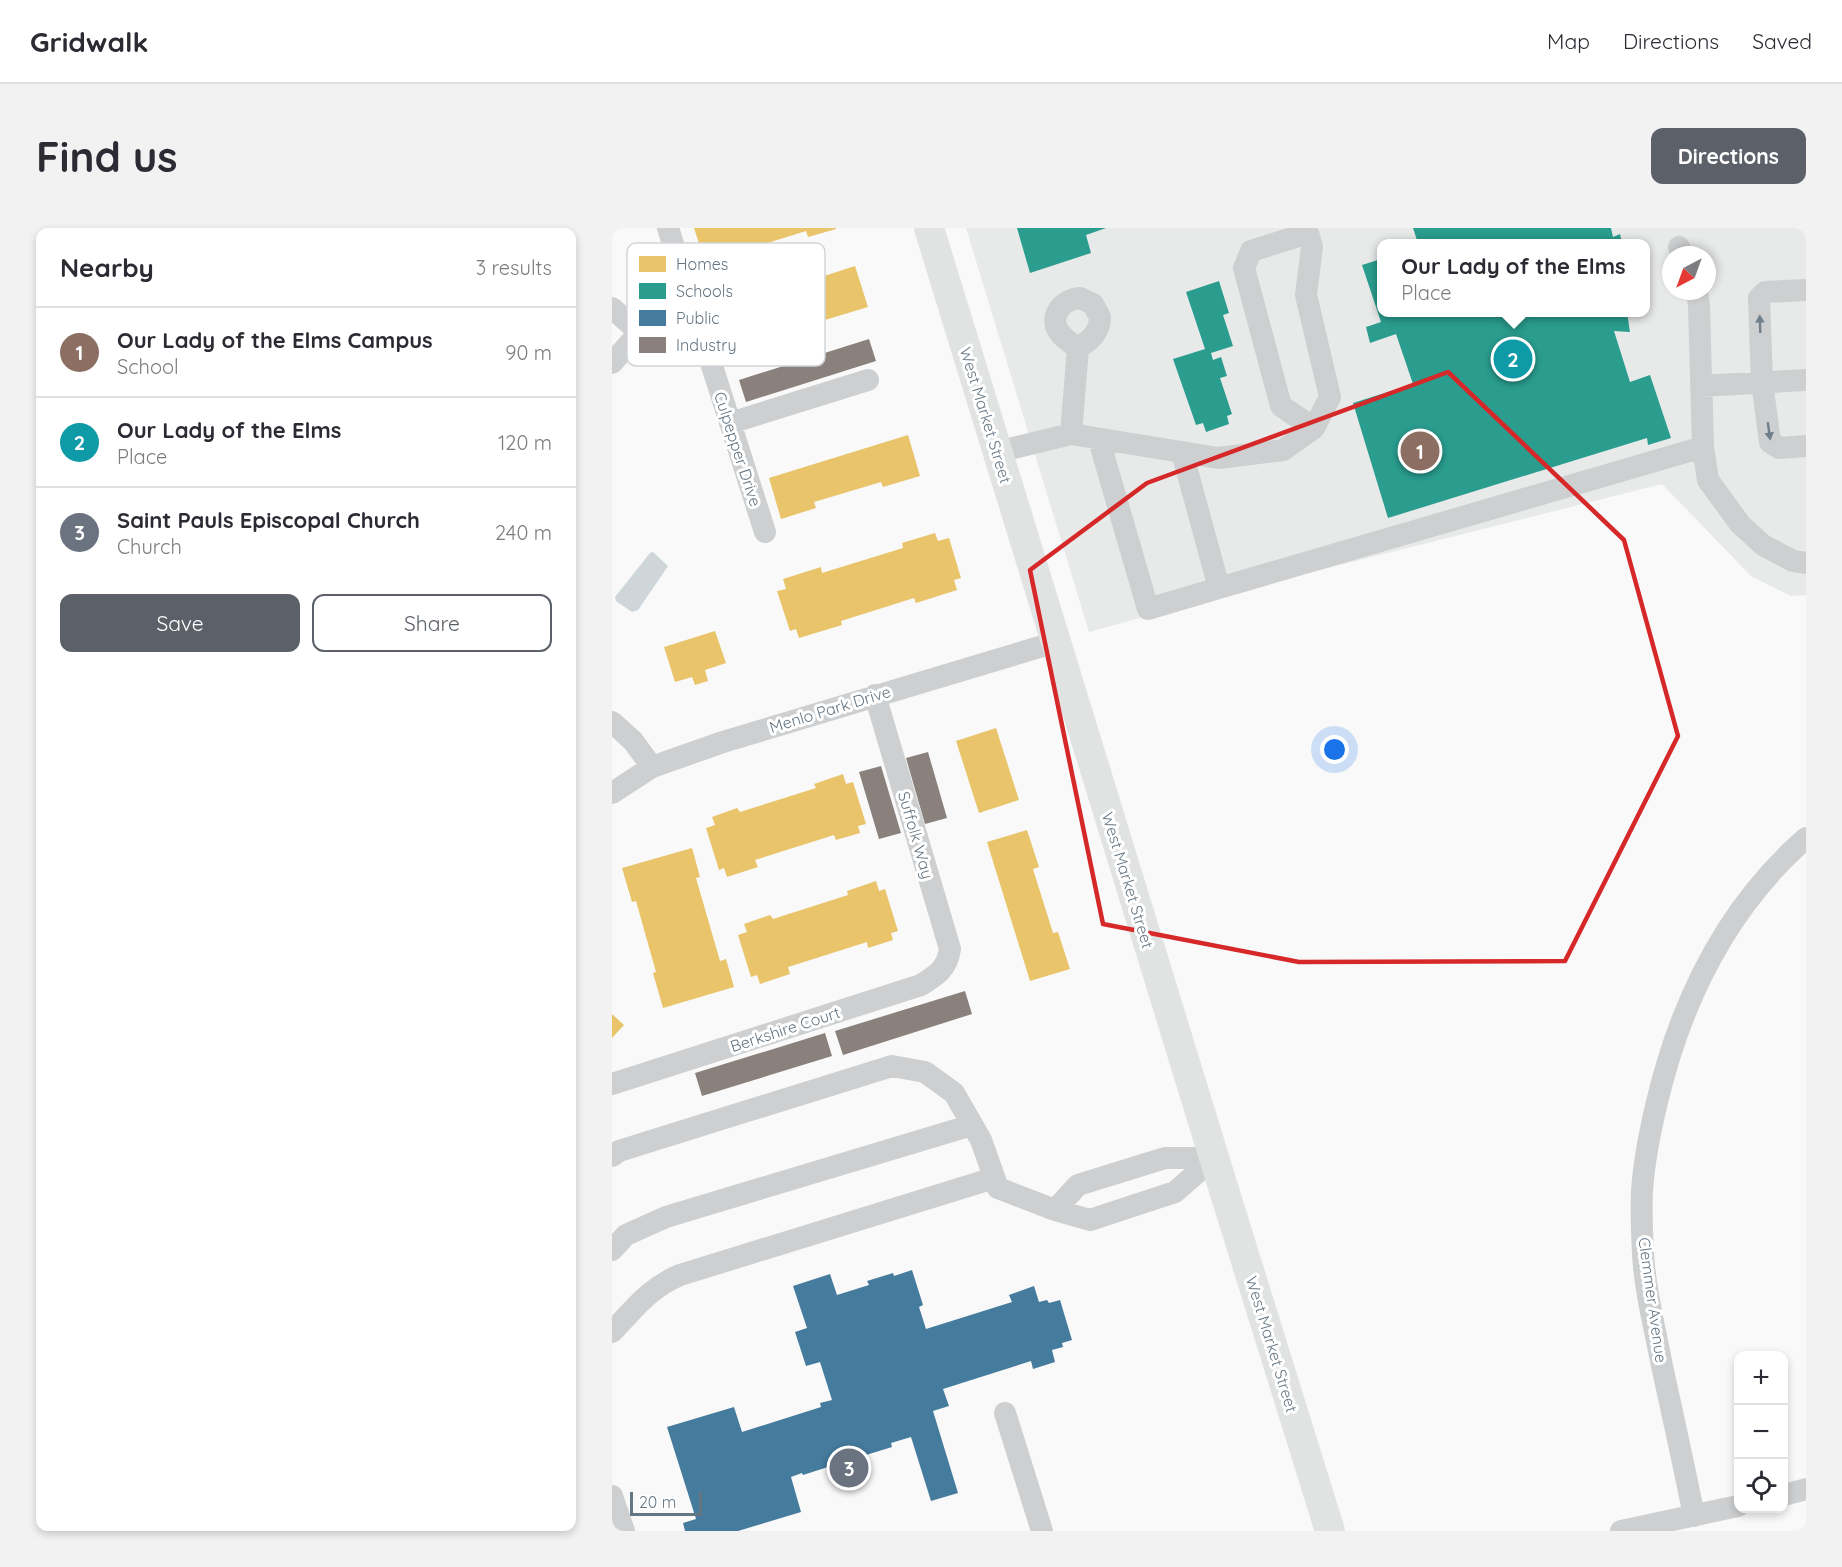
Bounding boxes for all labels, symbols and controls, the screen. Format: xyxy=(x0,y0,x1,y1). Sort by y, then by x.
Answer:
text: Gridwalk xyxy=(30,24,149,59)
text: Map xyxy=(1547,28,1590,54)
text: Directions xyxy=(1623,28,1719,54)
text: Saved xyxy=(1752,28,1812,54)
button: Directions xyxy=(1651,128,1806,184)
text: Find us xyxy=(36,130,178,183)
popup xyxy=(1377,239,1650,317)
legend xyxy=(627,243,825,366)
north arrow xyxy=(1662,246,1716,300)
text: Nearby xyxy=(60,251,154,284)
text: Our Lady of the Elms xyxy=(1401,252,1626,280)
text: Homes xyxy=(676,254,728,274)
text: 3 results xyxy=(476,255,552,280)
text: Place xyxy=(1401,280,1452,305)
text: Schools xyxy=(676,281,733,301)
text: Public xyxy=(676,308,720,328)
one-way arrow xyxy=(1755,314,1765,333)
text: Our Lady of the Elms Campus xyxy=(117,326,433,354)
text: Industry xyxy=(676,335,736,355)
pin: 2 xyxy=(1494,336,1532,382)
text: 1 xyxy=(76,340,83,365)
text: 90 m xyxy=(505,340,552,365)
street label: West Market Street xyxy=(956,344,1016,486)
text: School xyxy=(117,354,179,379)
street label: Culpepper Drive xyxy=(710,389,766,509)
text: Our Lady of the Elms xyxy=(117,416,341,444)
one-way arrow xyxy=(1764,422,1773,441)
pin: 1 xyxy=(1400,428,1440,474)
text: 2 xyxy=(74,430,85,455)
text: 120 m xyxy=(498,430,552,455)
text: Place xyxy=(117,444,167,469)
text: Saint Pauls Episcopal Church xyxy=(117,506,420,534)
text: 3 xyxy=(74,520,85,545)
text: 240 m xyxy=(495,520,552,545)
text: Church xyxy=(117,534,182,559)
button: Save xyxy=(60,594,300,652)
button: Share xyxy=(312,594,552,652)
street label: Menlo Park Drive xyxy=(767,681,893,737)
your location xyxy=(1320,735,1349,764)
street label: Suffolk Way xyxy=(894,789,938,881)
street label: West Market Street xyxy=(1098,809,1158,951)
street label: Berkshire Court xyxy=(728,1002,842,1056)
street label: Clemmer Avenue xyxy=(1634,1236,1672,1364)
street label: West Market Street xyxy=(1242,1273,1302,1415)
map controls xyxy=(1734,1351,1788,1513)
button: + xyxy=(1734,1351,1788,1405)
button: − xyxy=(1734,1405,1788,1459)
pin: 3 xyxy=(830,1446,868,1490)
button: locate xyxy=(1734,1459,1788,1513)
scale bar xyxy=(630,1489,702,1516)
text: 20 m xyxy=(639,1492,676,1512)

